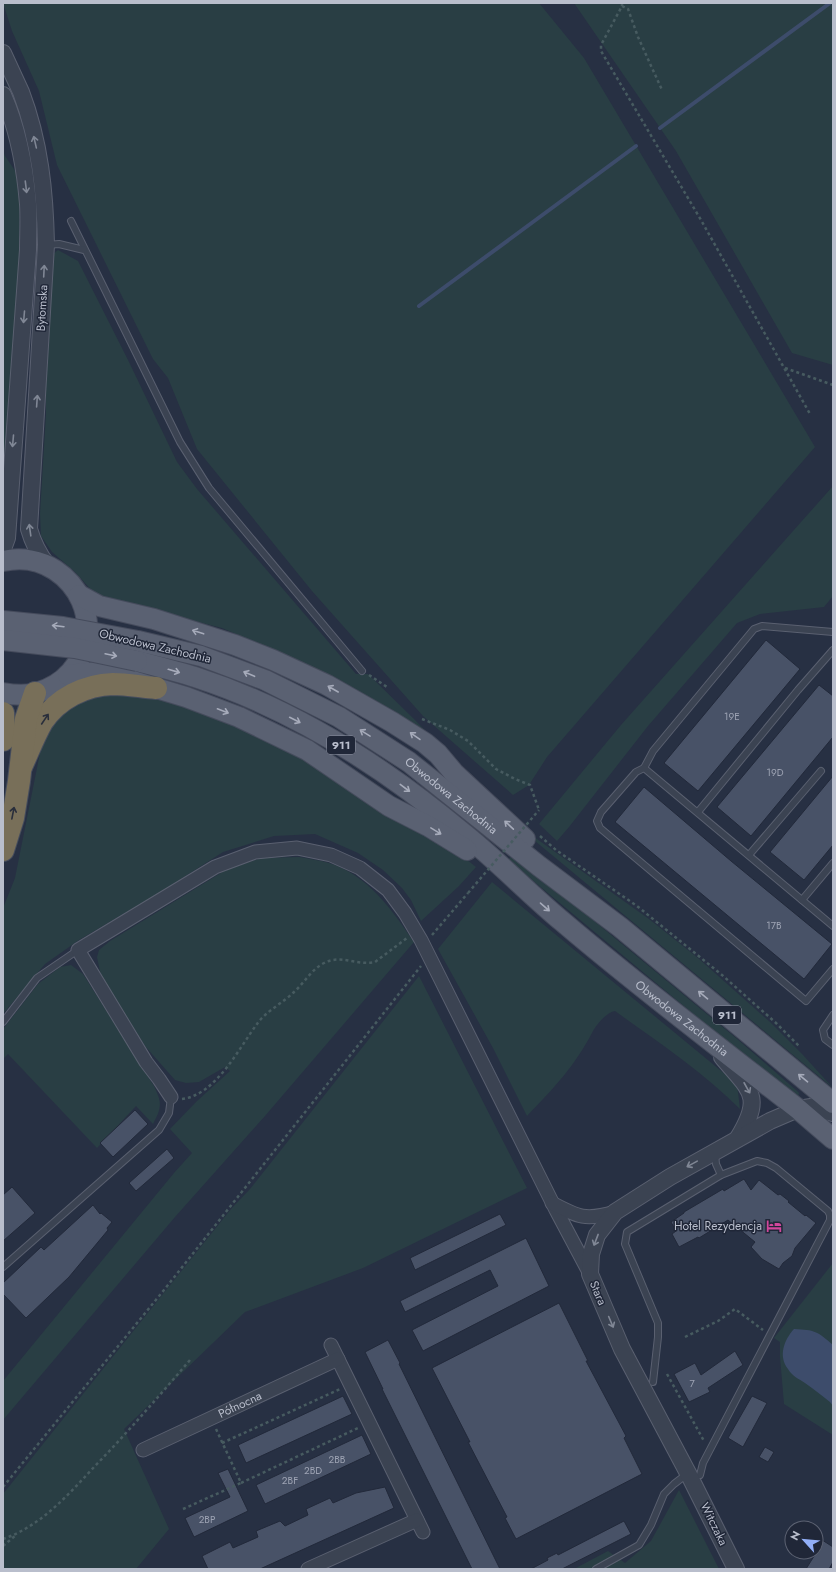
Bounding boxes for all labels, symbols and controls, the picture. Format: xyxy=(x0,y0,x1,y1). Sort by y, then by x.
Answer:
one-way arrow xyxy=(31,136,39,149)
one-way arrow xyxy=(22,180,30,193)
one-way arrow xyxy=(40,265,48,278)
street label: Bytomska xyxy=(32,284,52,332)
one-way arrow xyxy=(20,310,27,323)
one-way arrow xyxy=(33,395,40,408)
one-way arrow xyxy=(10,434,17,447)
one-way arrow xyxy=(26,524,34,537)
one-way arrow xyxy=(52,622,65,630)
street label: Obwodowa Zachodnia xyxy=(97,624,213,668)
one-way arrow xyxy=(191,628,204,635)
one-way arrow xyxy=(104,652,117,660)
one-way arrow xyxy=(168,668,181,675)
one-way arrow xyxy=(244,669,256,677)
one-way arrow xyxy=(327,684,339,692)
one-way arrow xyxy=(216,708,228,716)
house number: 19E xyxy=(724,709,740,724)
one-way arrow xyxy=(41,714,49,725)
one-way arrow xyxy=(288,716,300,724)
one-way arrow xyxy=(359,728,371,736)
one-way arrow xyxy=(409,732,420,740)
road number: 911 xyxy=(327,736,355,754)
street label: Obwodowa Zachodnia xyxy=(401,753,502,839)
house number: 19D xyxy=(766,765,784,780)
one-way arrow xyxy=(399,784,410,792)
one-way arrow xyxy=(10,806,18,819)
one-way arrow xyxy=(504,820,515,829)
one-way arrow xyxy=(430,827,442,835)
one-way arrow xyxy=(540,902,550,911)
house number: 17B xyxy=(766,918,782,933)
street label: Obwodowa Zachodnia xyxy=(631,976,733,1061)
one-way arrow xyxy=(697,991,708,1000)
road number: 911 xyxy=(713,1006,741,1024)
one-way arrow xyxy=(798,1074,808,1083)
one-way arrow xyxy=(744,1082,751,1094)
one-way arrow xyxy=(686,1161,698,1169)
place label: Hotel Rezydencja xyxy=(674,1217,762,1235)
hotel icon: Hotel Rezydencja xyxy=(765,1217,783,1235)
one-way arrow xyxy=(591,1234,599,1246)
street label: Stara xyxy=(585,1278,611,1308)
one-way arrow xyxy=(608,1316,615,1328)
house number: 7 xyxy=(689,1376,695,1391)
street label: Północna xyxy=(215,1387,265,1423)
house number: 2BB xyxy=(329,1452,346,1467)
house number: 2BD xyxy=(304,1463,322,1478)
house number: 2BF xyxy=(282,1473,298,1488)
street label: Witczaka xyxy=(696,1499,732,1549)
house number: 2BP xyxy=(199,1512,216,1527)
north arrow xyxy=(784,1520,824,1560)
text: N xyxy=(786,1528,804,1543)

